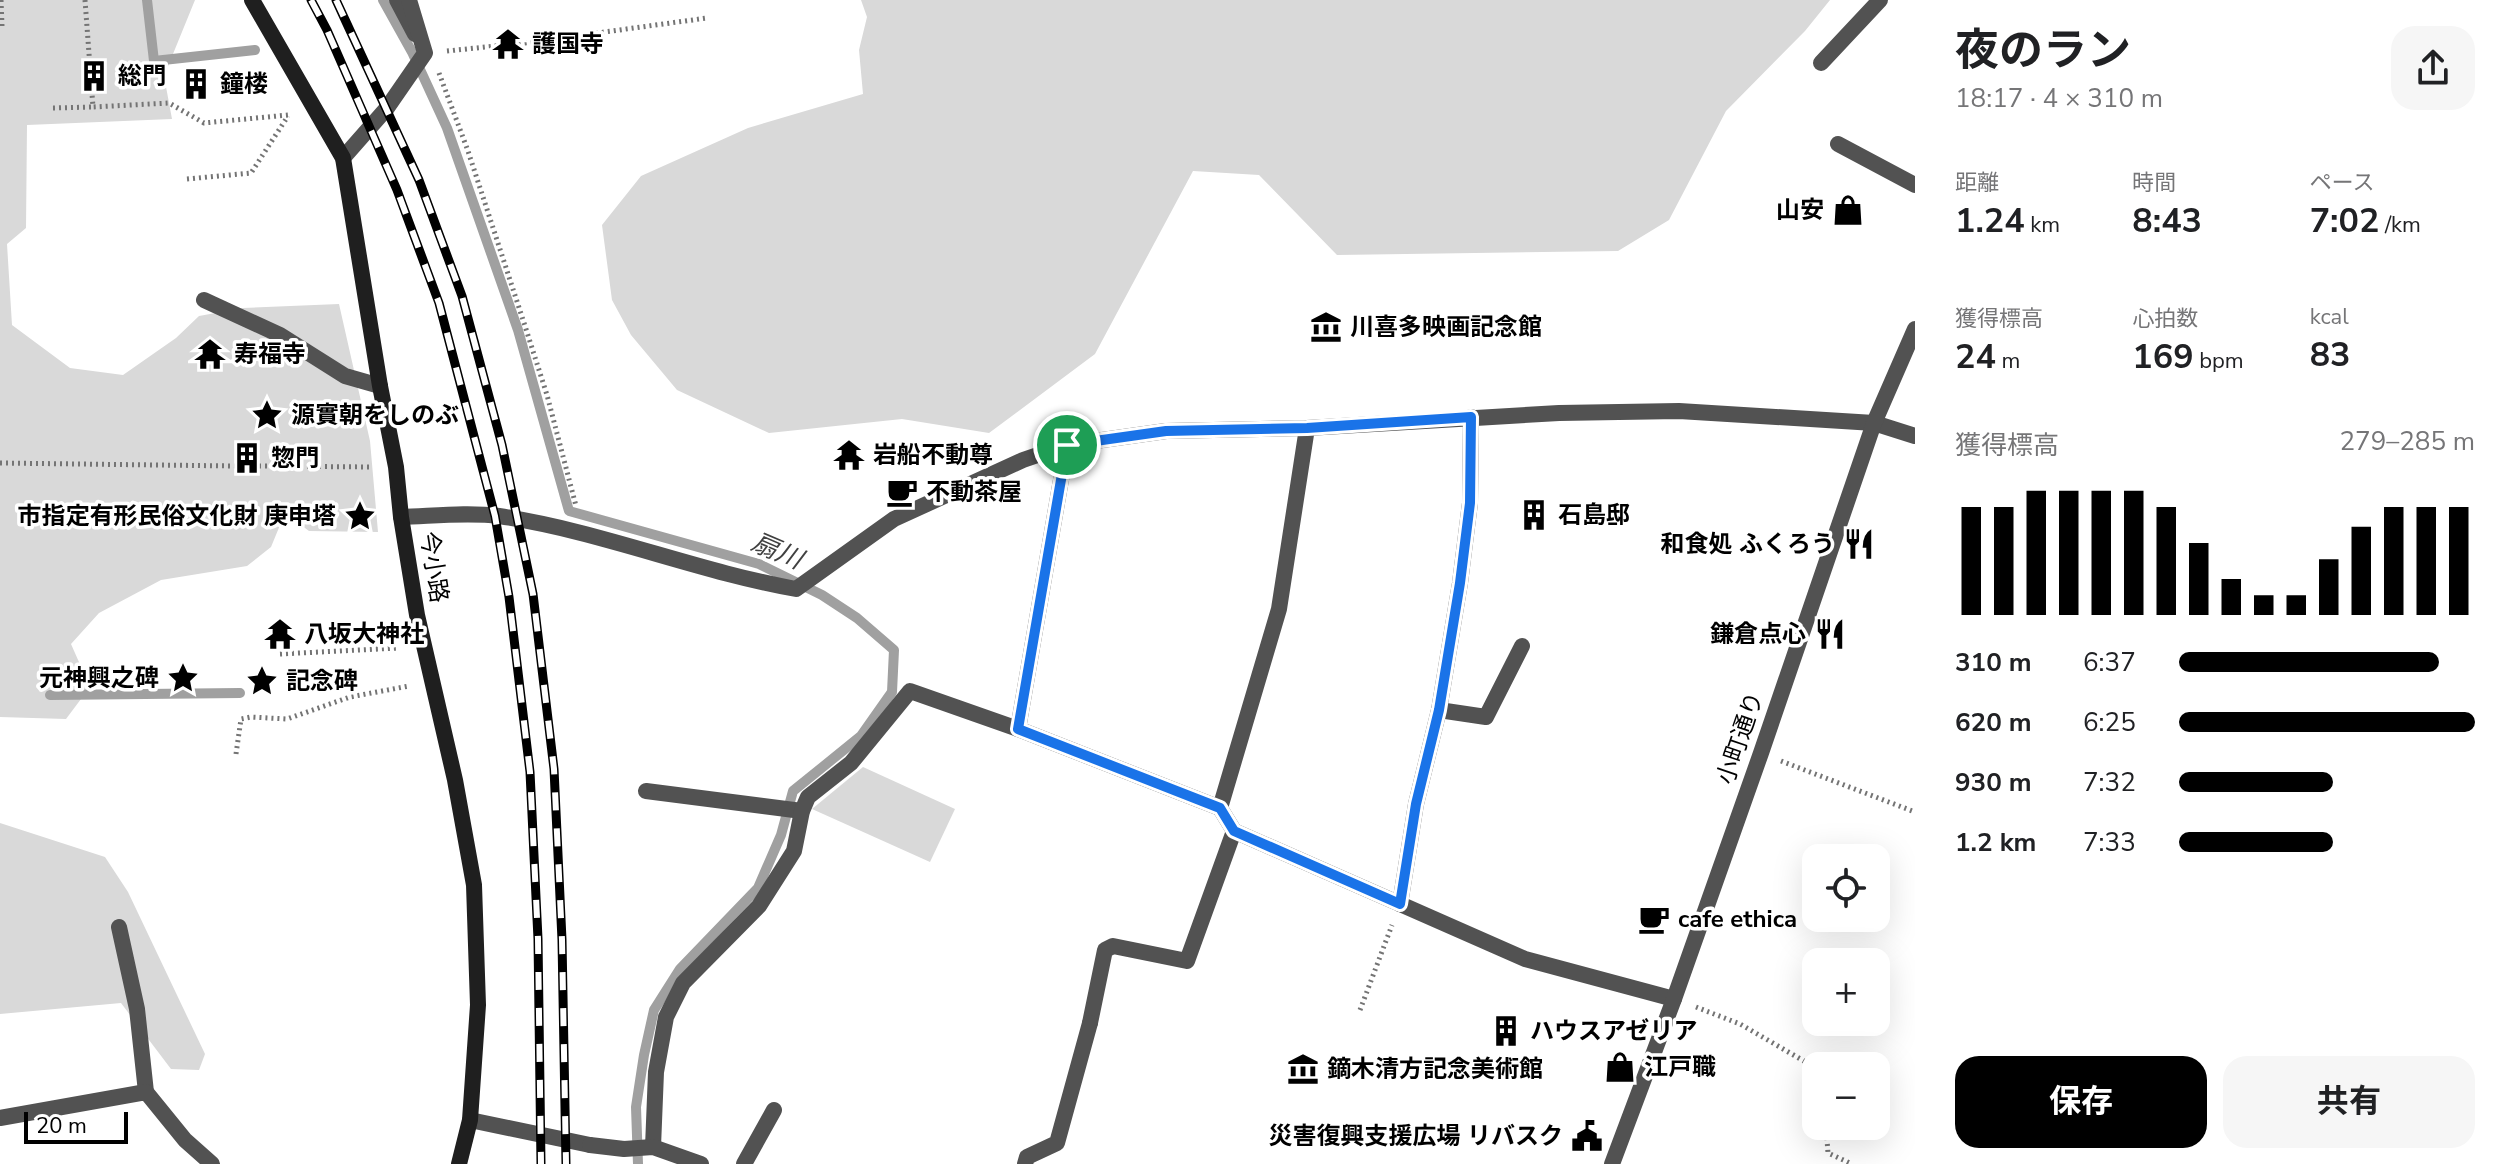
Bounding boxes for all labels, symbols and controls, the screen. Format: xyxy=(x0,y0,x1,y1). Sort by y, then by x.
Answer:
text: 夜のラン xyxy=(1955,21,2131,81)
button: share xyxy=(2391,26,2475,110)
temple icon: 護国寺 xyxy=(491,27,525,61)
place label: 護国寺 xyxy=(532,28,604,60)
building icon: 総門 xyxy=(77,59,111,93)
place label: 総門 xyxy=(118,60,166,92)
building icon: 鐘楼 xyxy=(179,67,213,101)
place label: 鐘楼 xyxy=(220,68,268,100)
text: 18:17 · 4 × 310 m xyxy=(1955,81,2163,116)
text: 距離 xyxy=(1955,168,1999,198)
text: 時間 xyxy=(2132,168,2176,198)
text: ペース xyxy=(2310,168,2375,198)
shop icon: 山安 xyxy=(1831,193,1865,227)
place label: 山安 xyxy=(1776,194,1824,226)
text: 1.24 xyxy=(1955,198,2025,244)
text: 8:43 xyxy=(2132,198,2202,244)
text: 7:02 xyxy=(2310,198,2379,244)
text: km xyxy=(2025,210,2060,240)
text: /km xyxy=(2379,210,2421,240)
text: kcal xyxy=(2310,302,2349,332)
text: 獲得標高 xyxy=(1955,304,2043,334)
text: 心拍数 xyxy=(2132,304,2198,334)
museum icon: 川喜多映画記念館 xyxy=(1309,310,1343,344)
place label: 川喜多映画記念館 xyxy=(1350,311,1542,343)
text: 83 xyxy=(2310,332,2350,378)
text: 24 xyxy=(1955,334,1996,380)
text: 169 xyxy=(2132,334,2194,380)
temple icon: 寿福寺 xyxy=(193,337,227,371)
place label: 寿福寺 xyxy=(234,338,306,370)
text: m xyxy=(1996,346,2020,376)
text: bpm xyxy=(2194,346,2244,376)
place icon: 源實朝をしのぶ xyxy=(250,398,284,432)
place label: 源實朝をしのぶ xyxy=(291,399,459,431)
pin xyxy=(1033,411,1101,479)
icon: arrive xyxy=(1045,423,1089,467)
text: 279–285 m xyxy=(2339,424,2475,459)
text: 獲得標高 xyxy=(1955,428,2059,463)
temple icon: 岩船不動尊 xyxy=(832,438,866,472)
place label: 岩船不動尊 xyxy=(873,439,993,471)
building icon: 惣門 xyxy=(230,441,264,475)
place label: 惣門 xyxy=(271,442,319,474)
cafe icon: 不動茶屋 xyxy=(885,475,919,509)
place label: 不動茶屋 xyxy=(926,476,1022,508)
building icon: 石島邸 xyxy=(1517,498,1551,532)
place icon: 市指定有形民俗文化財 庚申塔 xyxy=(343,499,377,533)
place label: 石島邸 xyxy=(1558,499,1630,531)
place label: 市指定有形民俗文化財 庚申塔 xyxy=(18,500,336,532)
water label: 扇川 xyxy=(746,525,811,578)
restaurant icon: 和食処 ふくろう xyxy=(1842,527,1876,561)
place label: 和食処 ふくろう xyxy=(1661,528,1835,560)
street label: 今小路 xyxy=(413,529,455,605)
temple icon: 八坂大神社 xyxy=(263,617,297,651)
restaurant icon: 鎌倉点心 xyxy=(1813,617,1847,651)
place label: 八坂大神社 xyxy=(304,618,424,650)
place label: 鎌倉点心 xyxy=(1710,618,1806,650)
text: 310 m xyxy=(1955,645,2032,680)
text: 6:37 xyxy=(2083,645,2136,680)
place icon: 元神興之碑 xyxy=(166,661,200,695)
place label: 元神興之碑 xyxy=(39,662,159,694)
place icon: 記念碑 xyxy=(245,664,279,698)
place label: 記念碑 xyxy=(286,665,358,697)
street label: 小町通り xyxy=(1709,687,1771,789)
text: 620 m xyxy=(1955,705,2032,740)
text: 6:25 xyxy=(2083,705,2136,740)
text: 930 m xyxy=(1955,765,2032,800)
text: 7:32 xyxy=(2083,765,2136,800)
text: 1.2 km xyxy=(1955,825,2036,860)
text: 7:33 xyxy=(2083,825,2136,860)
map controls xyxy=(1802,844,1890,1140)
button: locate xyxy=(1802,844,1890,932)
cafe icon: cafe ethica xyxy=(1637,902,1671,936)
place label: cafe ethica xyxy=(1678,903,1797,935)
button: + xyxy=(1802,948,1890,1036)
building icon: ハウスアゼリア xyxy=(1489,1014,1523,1048)
place label: ハウスアゼリア xyxy=(1530,1015,1698,1047)
shop icon: 江戸職 xyxy=(1603,1050,1637,1084)
place label: 江戸職 xyxy=(1644,1051,1716,1083)
museum icon: 鏑木清方記念美術館 xyxy=(1286,1052,1320,1086)
button: − xyxy=(1802,1052,1890,1140)
place label: 鏑木清方記念美術館 xyxy=(1327,1053,1543,1085)
button: 保存 xyxy=(1955,1056,2207,1148)
button: 共有 xyxy=(2223,1056,2475,1148)
scale bar xyxy=(24,1108,128,1144)
text: 20 m xyxy=(36,1111,87,1141)
public building icon: 災害復興支援広場 リバスク xyxy=(1570,1119,1604,1153)
place label: 災害復興支援広場 リバスク xyxy=(1269,1120,1563,1152)

